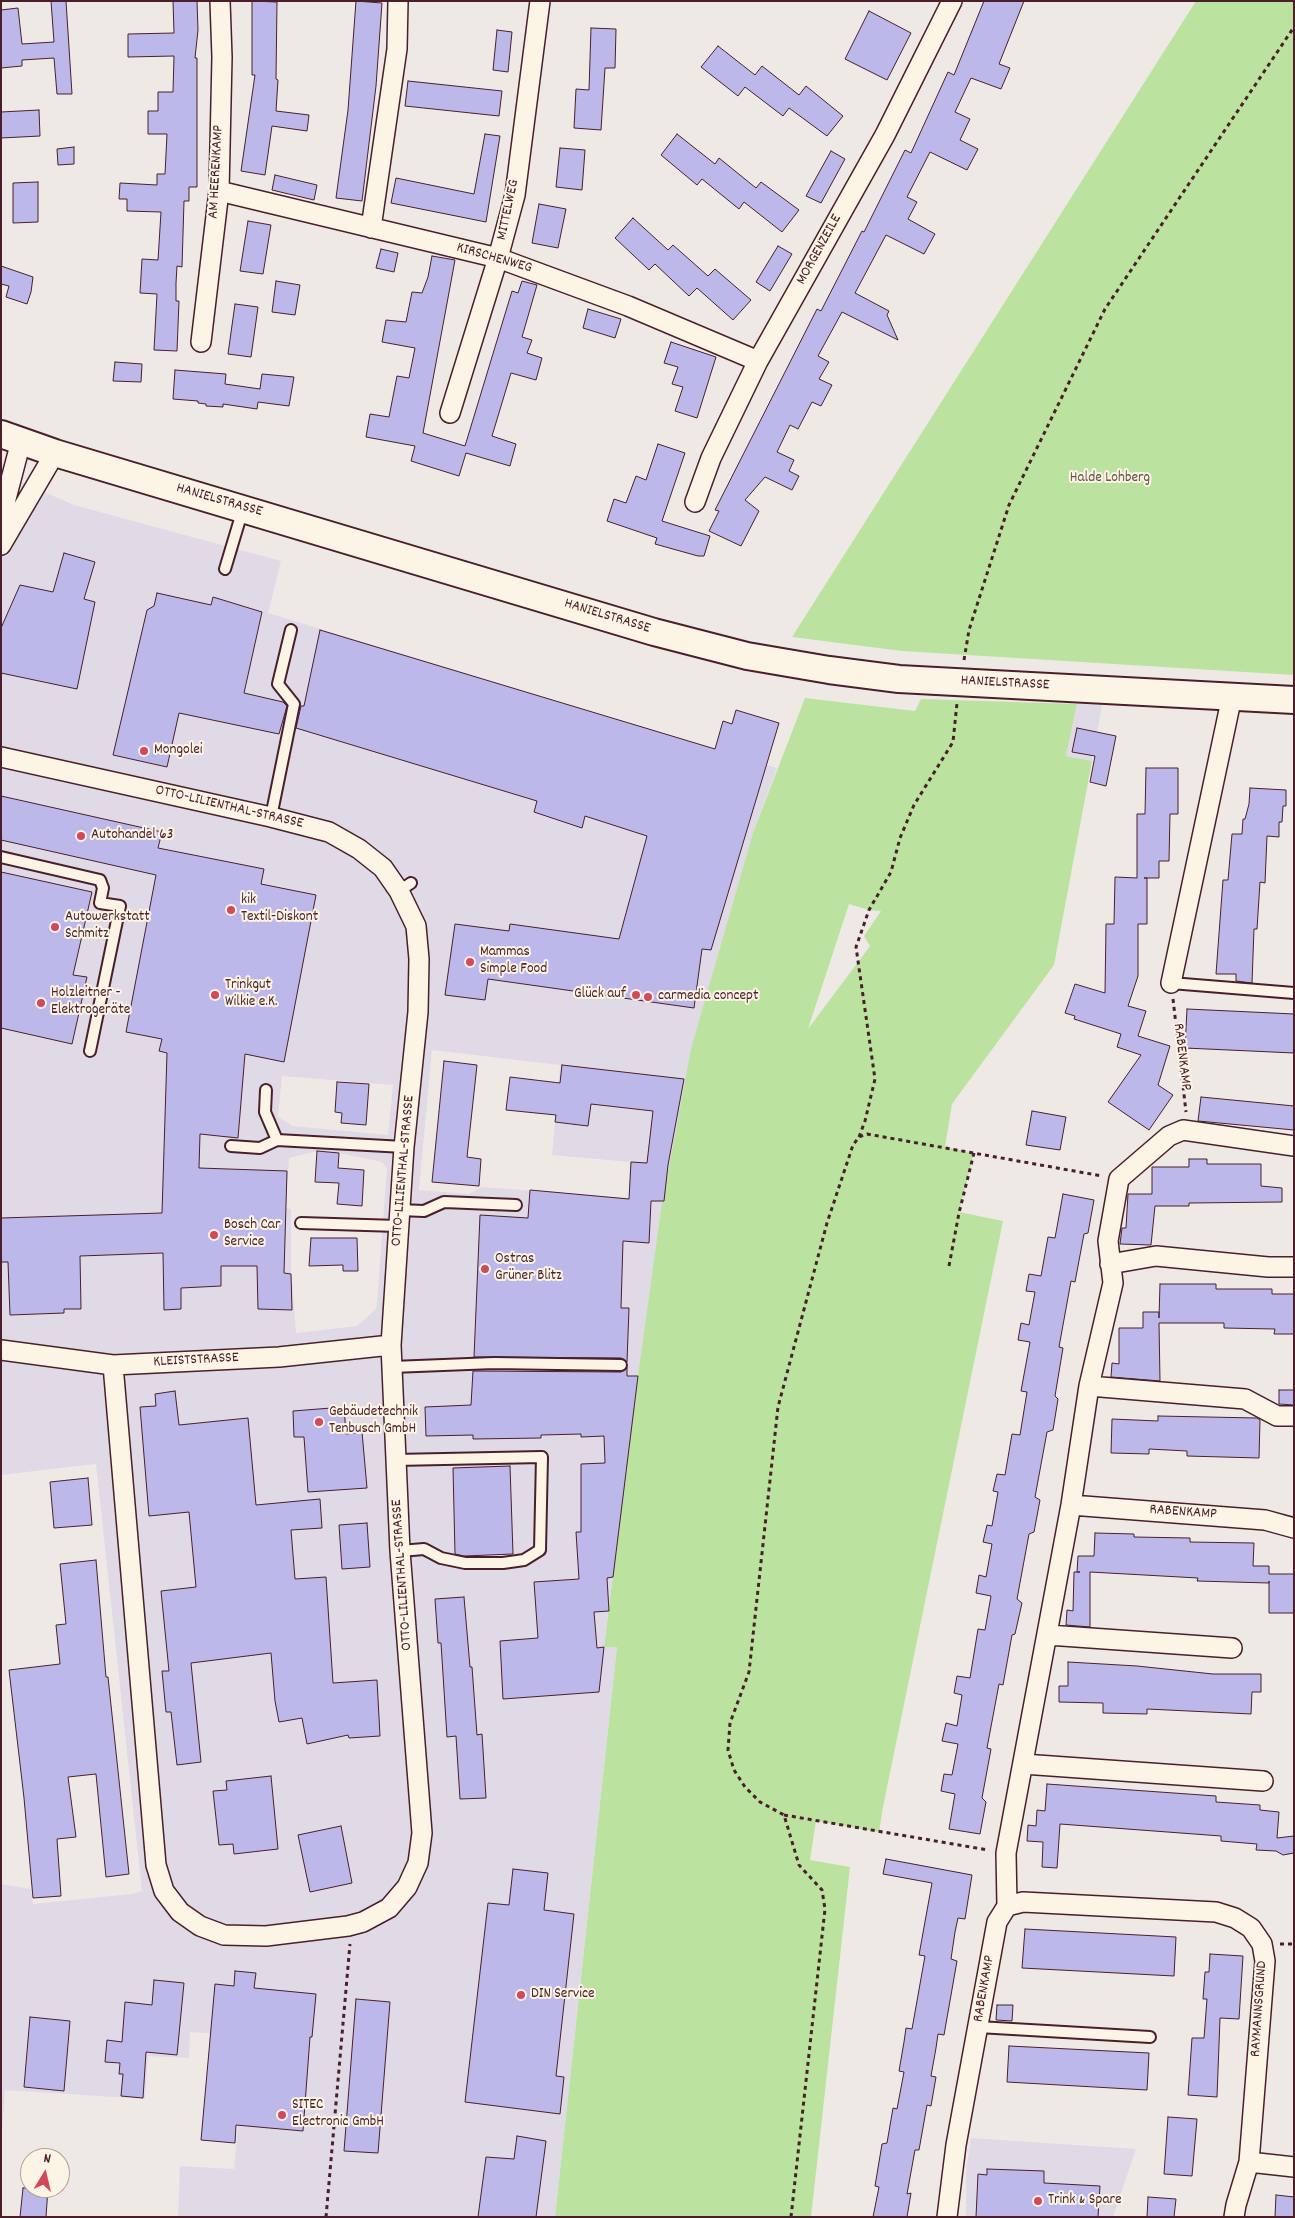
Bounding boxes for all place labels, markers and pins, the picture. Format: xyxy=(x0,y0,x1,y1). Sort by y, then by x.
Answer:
place label: Mongolei xyxy=(154,742,203,760)
marker: Mongolei xyxy=(138,745,150,757)
place label: Autohandel 63 xyxy=(91,827,173,845)
marker: Autohandel 63 xyxy=(75,830,87,842)
place label: kik Textil-Diskont xyxy=(241,892,318,927)
marker: kik Textil-Diskont xyxy=(225,904,237,916)
place label: Autowerkstatt Schmitz xyxy=(65,909,150,944)
marker: Autowerkstatt Schmitz xyxy=(49,921,61,933)
place label: Mammas Simple Food xyxy=(480,944,547,979)
marker: Mammas Simple Food xyxy=(464,956,476,968)
place label: Trinkgut Wilkie e.K. xyxy=(225,977,277,1012)
place label: Holzleitner - Elektrogeräte xyxy=(51,985,130,1020)
place label: Glück auf xyxy=(574,986,626,1004)
place label: carmedia concept xyxy=(658,988,758,1006)
marker: Trinkgut Wilkie e.K. xyxy=(209,989,221,1001)
marker: Glück auf xyxy=(630,989,642,1001)
marker: carmedia concept xyxy=(642,991,654,1003)
marker: Holzleitner - Elektrogeräte xyxy=(35,997,47,1009)
place label: Bosch Car Service xyxy=(224,1217,280,1252)
marker: Bosch Car Service xyxy=(208,1229,220,1241)
place label: Ostras Grüner Blitz xyxy=(495,1251,562,1286)
marker: Ostras Grüner Blitz xyxy=(479,1263,491,1275)
place label: Gebäudetechnik Tenbusch GmbH xyxy=(329,1404,418,1439)
marker: Gebäudetechnik Tenbusch GmbH xyxy=(313,1416,325,1428)
place label: DIN Service xyxy=(531,1986,595,2004)
marker: DIN Service xyxy=(515,1989,527,2001)
place label: SITEC Electronic GmbH xyxy=(292,2097,384,2132)
marker: SITEC Electronic GmbH xyxy=(276,2109,288,2121)
place label: Trink & Spare xyxy=(1048,2192,1122,2210)
marker: Trink & Spare xyxy=(1032,2195,1044,2207)

